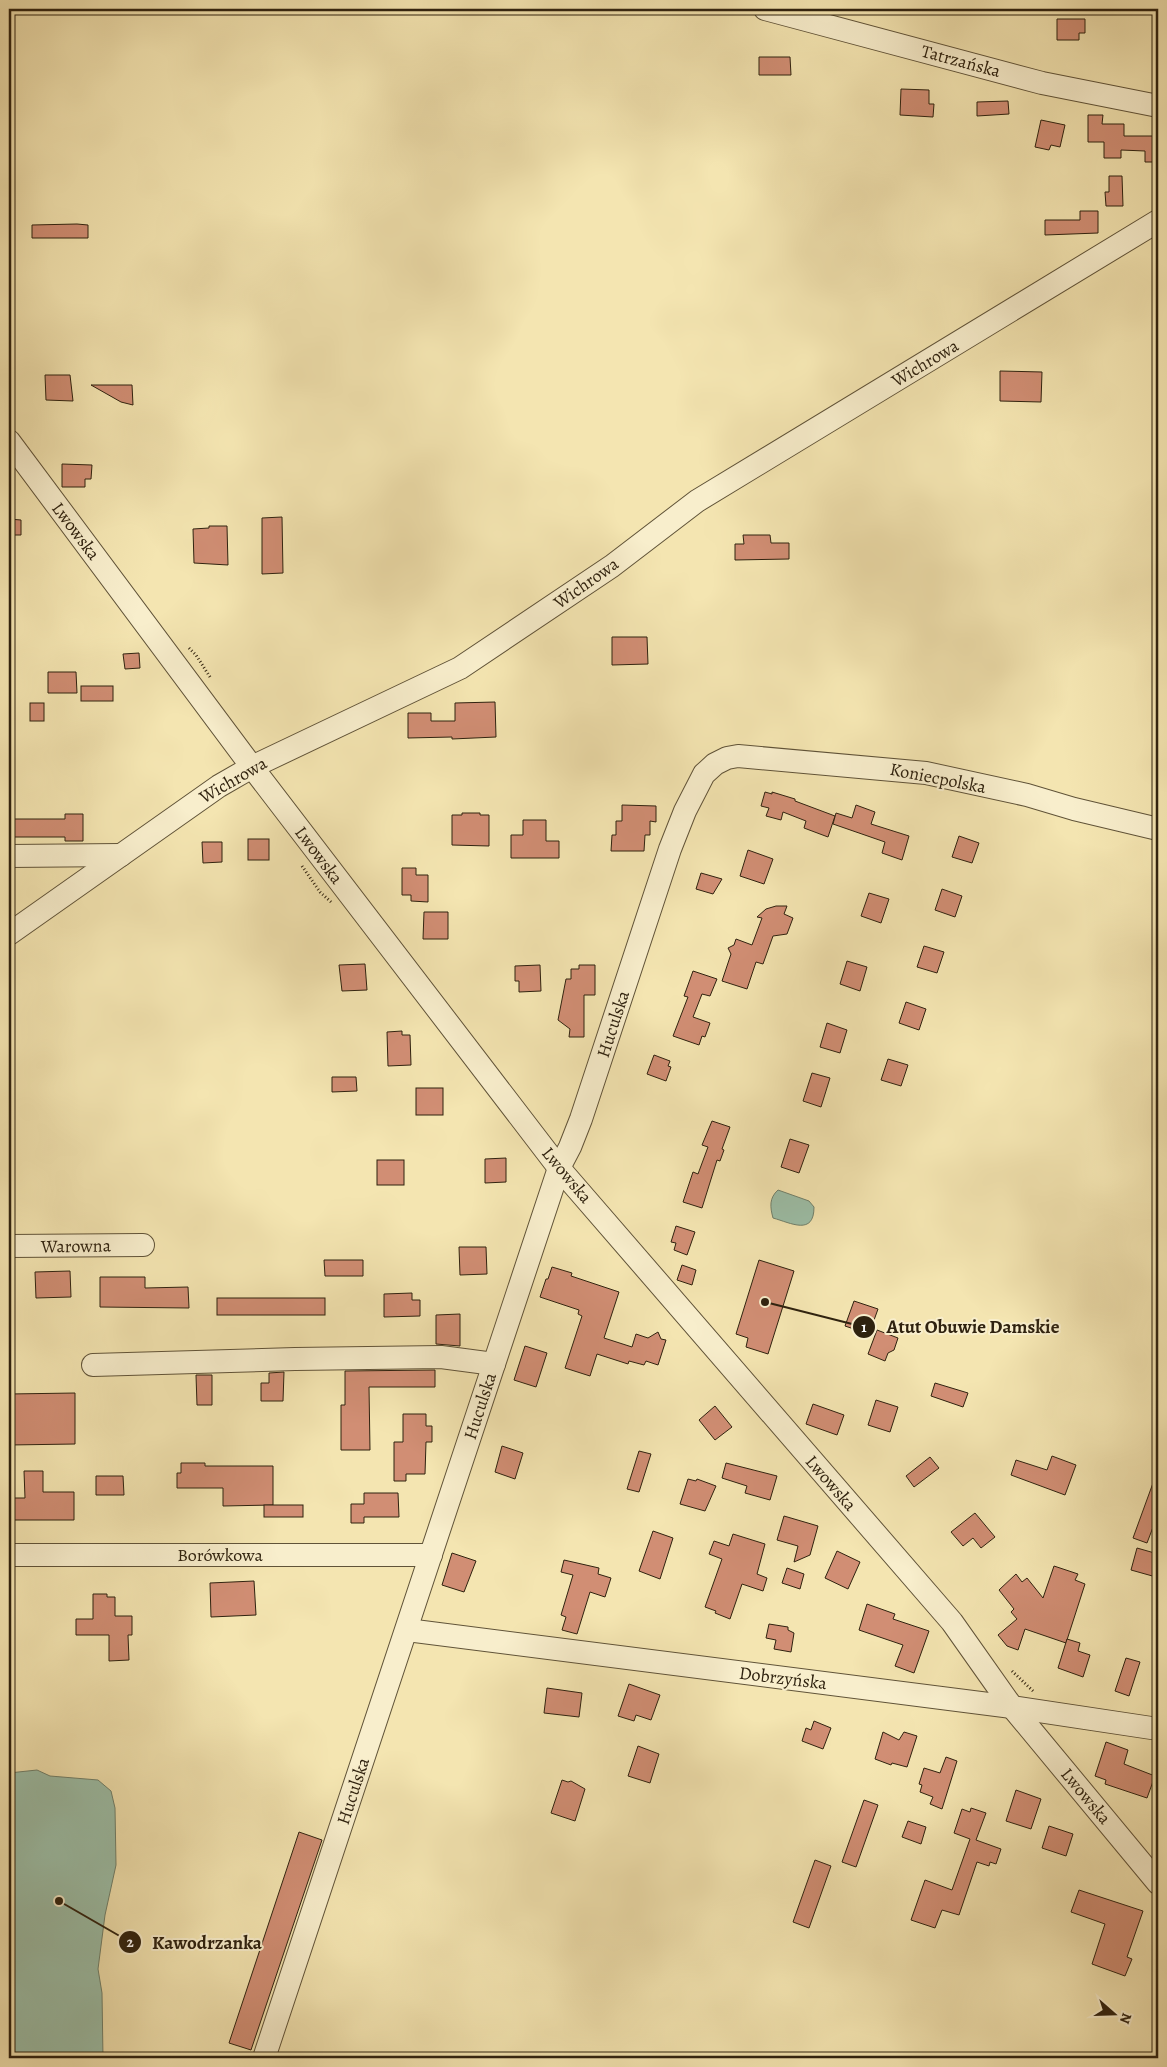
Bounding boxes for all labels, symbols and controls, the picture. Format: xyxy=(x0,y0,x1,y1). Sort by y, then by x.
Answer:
street label: Tatrzańska xyxy=(919,39,1004,83)
street label: Wichrowa xyxy=(886,333,964,393)
street label: Lwowska xyxy=(46,497,106,565)
street label: Wichrowa xyxy=(548,551,624,615)
street label: Wichrowa xyxy=(194,751,272,810)
street label: Koniecpolska xyxy=(888,757,989,799)
street label: Lwowska xyxy=(289,821,349,889)
street label: Huculska xyxy=(591,987,635,1061)
street label: Lwowska xyxy=(536,1142,598,1209)
street label: Warowna xyxy=(40,1233,112,1259)
callout: Atut Obuwie Damskie xyxy=(852,1310,1070,1344)
text: Atut Obuwie Damskie xyxy=(886,1314,1060,1340)
text: 1 xyxy=(861,1317,867,1337)
street label: Huculska xyxy=(458,1369,502,1443)
street label: Lwowska xyxy=(800,1450,862,1517)
street label: Borówkowa xyxy=(177,1543,263,1567)
street label: Dobrzyńska xyxy=(738,1661,829,1695)
street label: Huculska xyxy=(331,1754,375,1828)
street label: Lwowska xyxy=(1055,1763,1117,1830)
callout: Kawodrzanka xyxy=(117,1925,272,1959)
text: Kawodrzanka xyxy=(152,1930,263,1956)
text: 2 xyxy=(126,1932,134,1952)
north arrow xyxy=(1090,1990,1140,2040)
text: N xyxy=(1115,2010,1136,2026)

